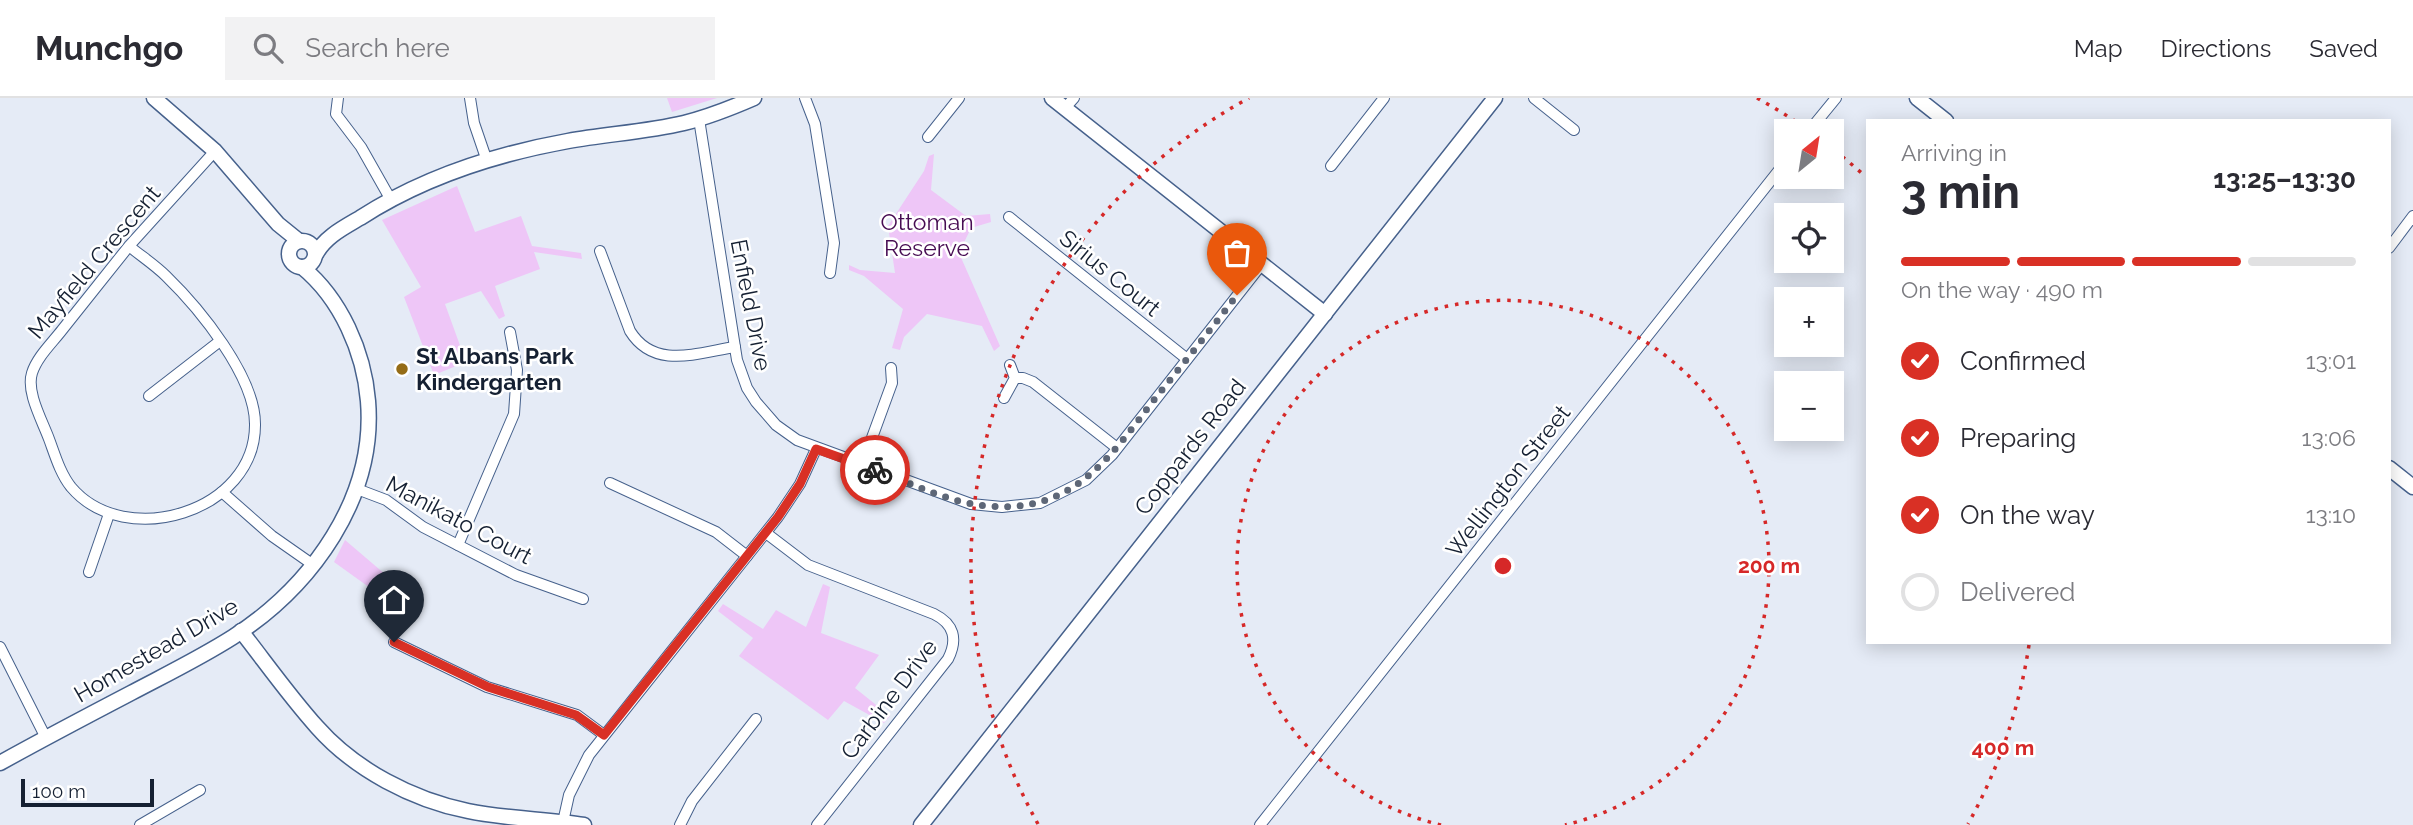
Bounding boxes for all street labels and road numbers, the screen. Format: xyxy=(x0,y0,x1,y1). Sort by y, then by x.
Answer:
street label: Mayfield Crescent xyxy=(22,180,166,344)
street label: Sirius Court xyxy=(1055,224,1166,322)
street label: Enfield Drive xyxy=(725,237,777,373)
street label: Coppards Road xyxy=(1128,374,1251,520)
street label: Wellington Street xyxy=(1440,399,1575,562)
street label: Manikato Court xyxy=(382,470,537,570)
street label: Homestead Drive xyxy=(69,592,243,707)
street label: Carbine Drive xyxy=(835,633,942,764)

